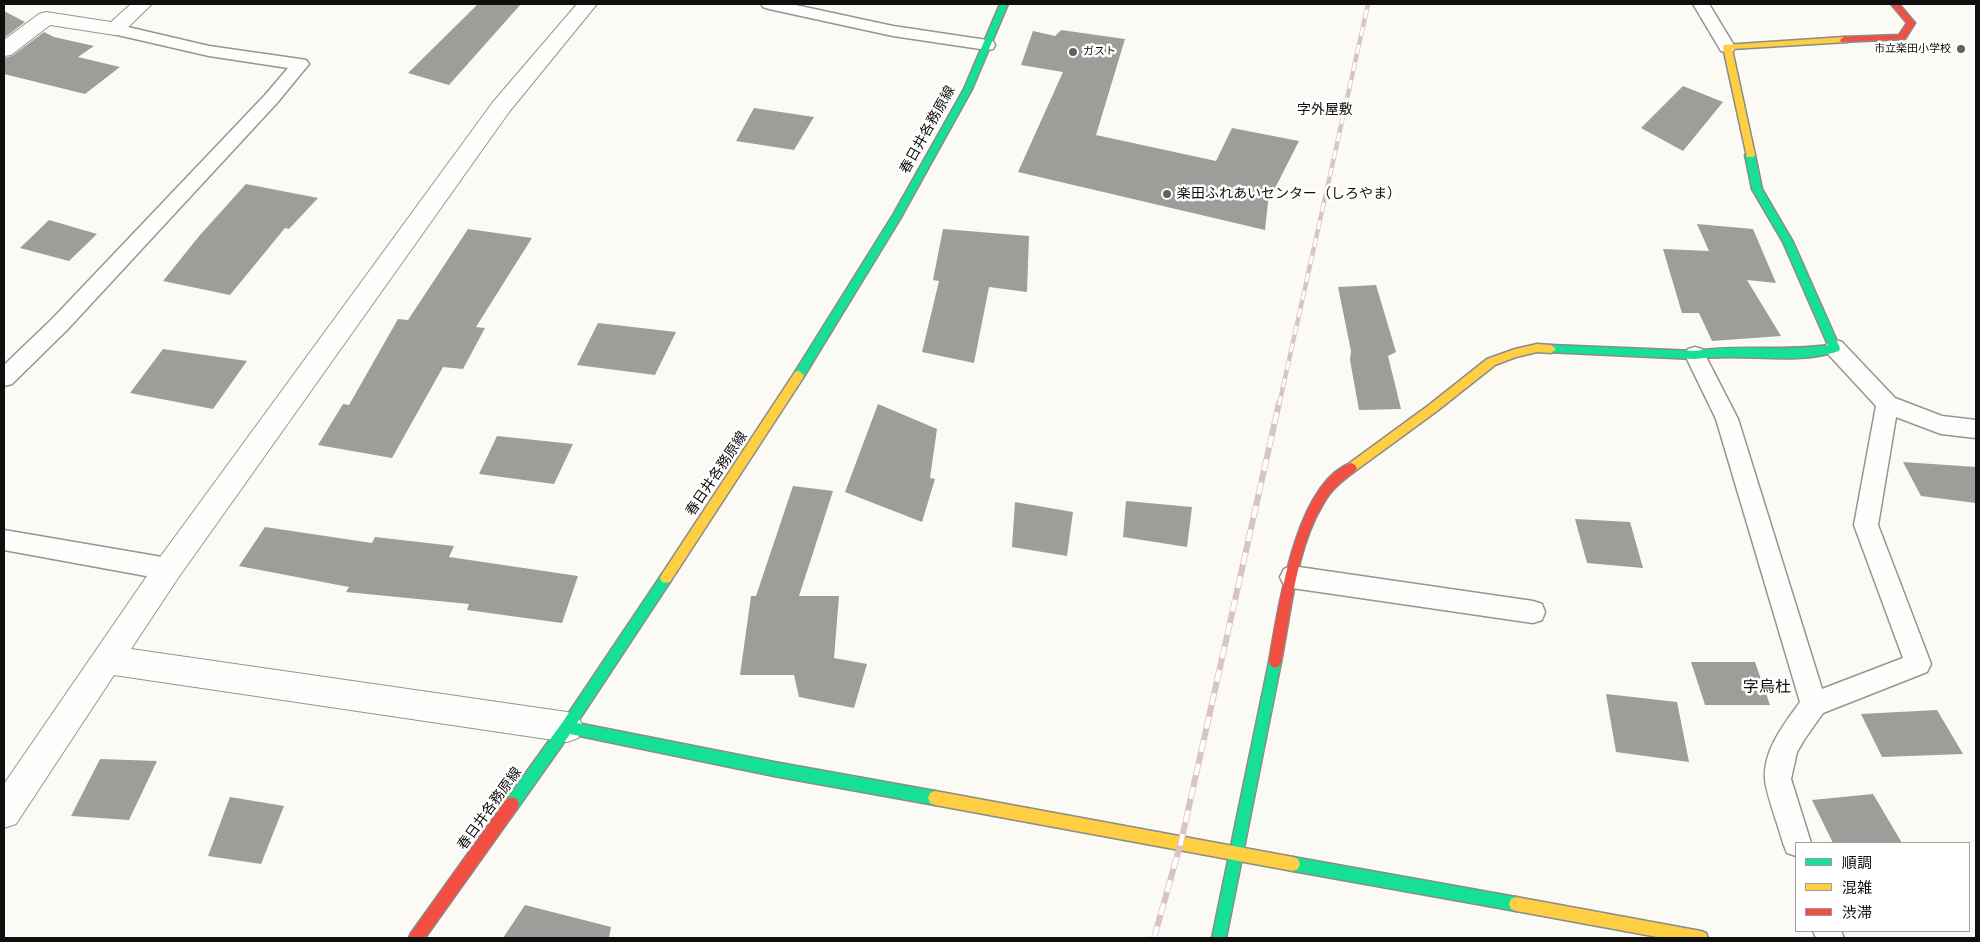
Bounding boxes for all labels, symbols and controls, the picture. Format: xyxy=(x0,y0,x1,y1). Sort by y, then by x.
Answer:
place label: 市立楽田小学校 xyxy=(1874,42,1951,56)
marker: 市立楽田小学校 xyxy=(1955,43,1967,55)
place label: ガスト xyxy=(1083,45,1116,59)
marker: ガスト xyxy=(1067,46,1079,58)
street label: 春日井各務原線 xyxy=(897,83,959,177)
district label: 字外屋敷 xyxy=(1297,102,1353,118)
place label: 楽田ふれあいセンター（しろやま） xyxy=(1177,186,1401,202)
marker: 楽田ふれあいセンター（しろやま） xyxy=(1161,188,1173,200)
street label: 春日井各務原線 xyxy=(683,429,751,519)
district label: 字烏杜 xyxy=(1743,678,1791,698)
street label: 春日井各務原線 xyxy=(454,764,526,854)
legend xyxy=(1795,842,1970,932)
text: 順調 xyxy=(1842,855,1872,871)
text: 混雑 xyxy=(1842,880,1872,896)
text: 渋滞 xyxy=(1842,905,1872,921)

